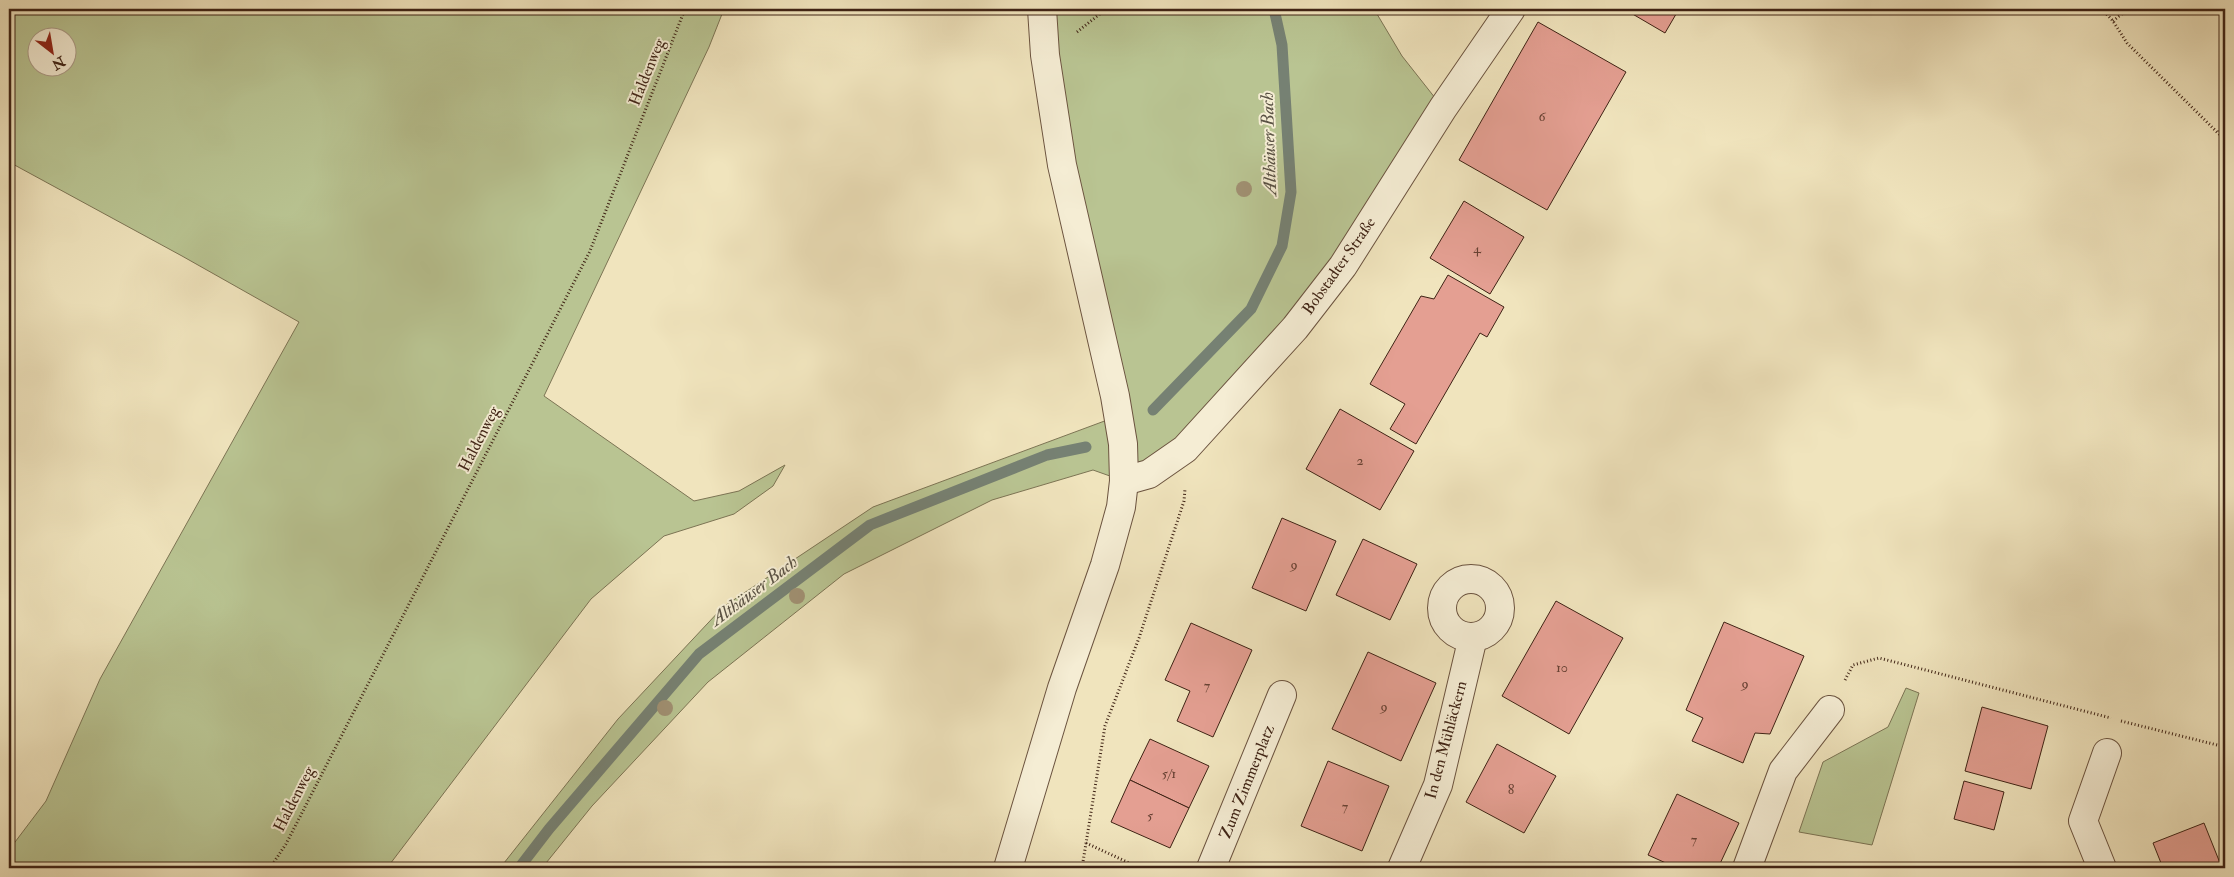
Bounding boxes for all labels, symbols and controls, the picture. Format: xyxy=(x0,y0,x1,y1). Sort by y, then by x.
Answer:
north arrow xyxy=(28,28,78,78)
street label: Haldenweg xyxy=(624,34,670,109)
text: N xyxy=(48,52,69,73)
water label: Althäuser Bach xyxy=(1256,92,1282,198)
house number: 6 xyxy=(1538,108,1546,125)
street label: Bobstadter Straße xyxy=(1298,213,1380,319)
house number: 4 xyxy=(1473,240,1482,257)
street label: Haldenweg xyxy=(454,402,504,475)
house number: 2 xyxy=(1356,452,1364,469)
water label: Althäuser Bach xyxy=(704,551,802,633)
house number: 9 xyxy=(1289,556,1298,573)
house number: 10 xyxy=(1556,659,1568,676)
house number: 9 xyxy=(1740,675,1749,692)
house number: 7 xyxy=(1204,677,1211,694)
street label: In den Mühläckern xyxy=(1421,679,1471,801)
house number: 9 xyxy=(1379,698,1388,715)
street label: Zum Zimmerplatz xyxy=(1215,722,1280,842)
street label: Haldenweg xyxy=(269,762,319,835)
house number: 5/1 xyxy=(1162,765,1176,782)
house number: 8 xyxy=(1508,781,1515,798)
house number: 7 xyxy=(1342,798,1349,815)
house number: 5 xyxy=(1147,807,1154,824)
house number: 7 xyxy=(1691,831,1698,848)

